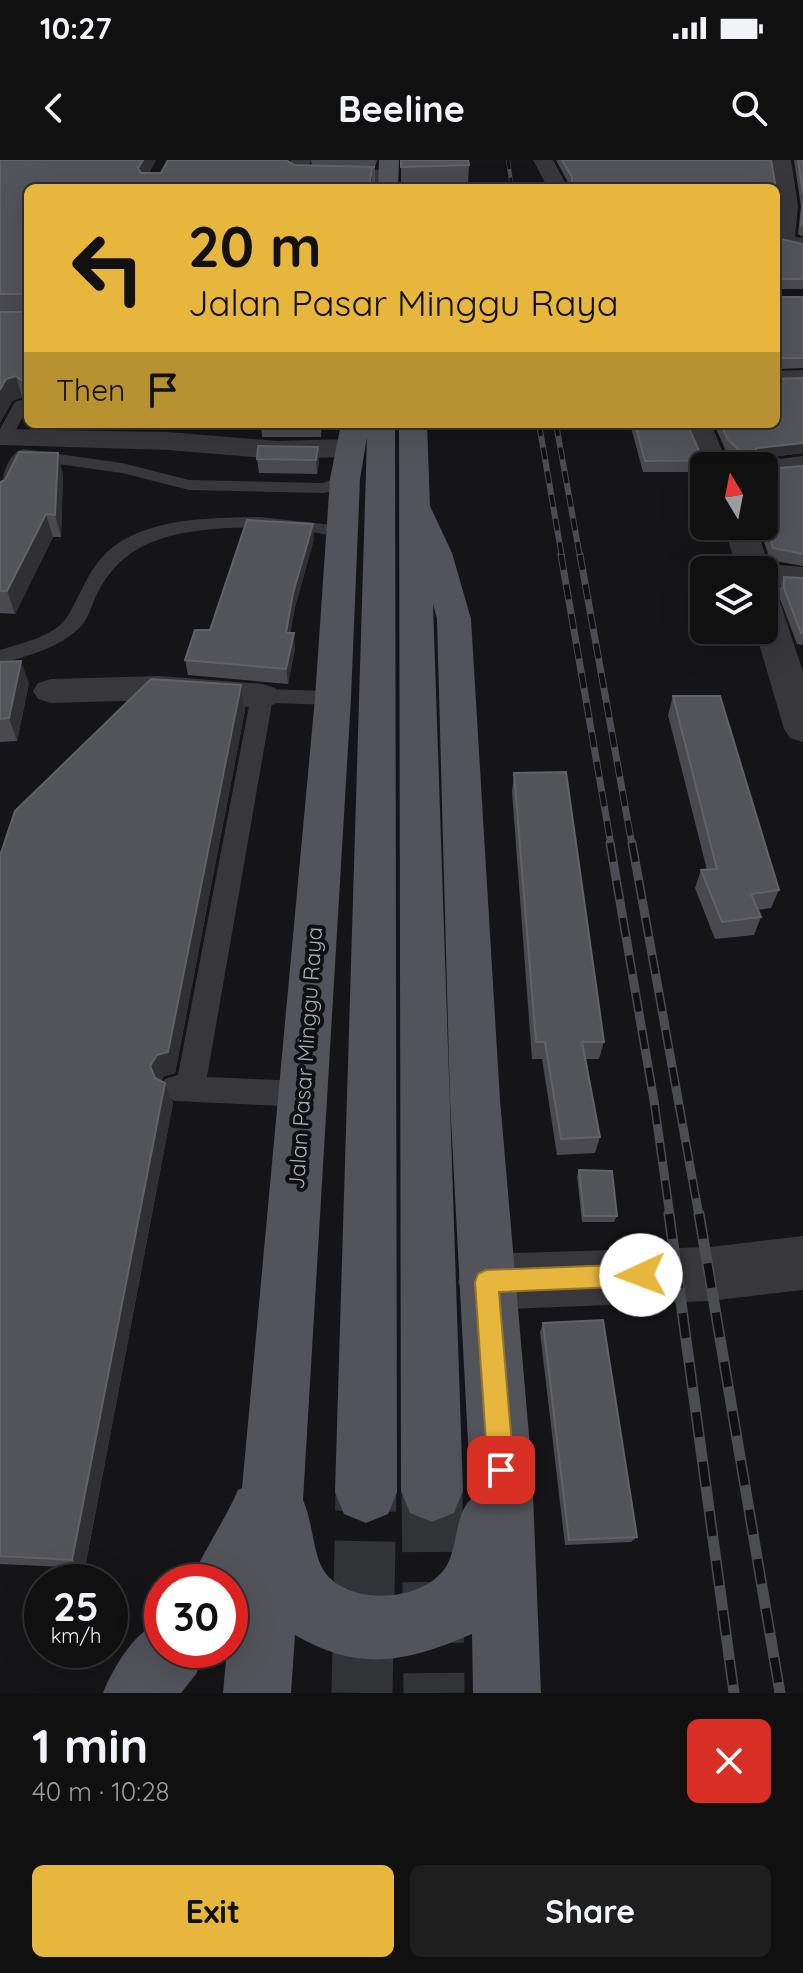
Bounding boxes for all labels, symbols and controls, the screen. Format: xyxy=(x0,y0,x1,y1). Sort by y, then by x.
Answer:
text: 10:27 xyxy=(40,9,112,47)
icon: back xyxy=(32,86,76,130)
text: Beeline xyxy=(338,86,465,131)
icon: search xyxy=(727,86,771,130)
text: 20 m xyxy=(188,211,322,281)
icon: left xyxy=(56,216,160,320)
text: Jalan Pasar Minggu Raya xyxy=(188,280,619,325)
icon: arrive xyxy=(141,368,185,412)
text: Then xyxy=(56,371,125,409)
north arrow xyxy=(690,452,778,540)
map controls xyxy=(690,452,778,644)
button: layers xyxy=(690,556,778,644)
street label: Jalan Pasar Minggu Raya xyxy=(282,926,328,1190)
position arrow xyxy=(599,1233,683,1317)
pin xyxy=(467,1436,535,1504)
icon: arrive xyxy=(479,1448,523,1492)
speed limit sign: 30 xyxy=(144,1564,248,1668)
text: 25 xyxy=(53,1581,99,1631)
text: km/h xyxy=(51,1623,101,1648)
text: 1 min xyxy=(32,1715,148,1775)
button: close xyxy=(687,1719,771,1803)
text: 40 m · 10:28 xyxy=(32,1775,170,1808)
button: Exit xyxy=(32,1865,394,1957)
button: Share xyxy=(410,1865,771,1957)

